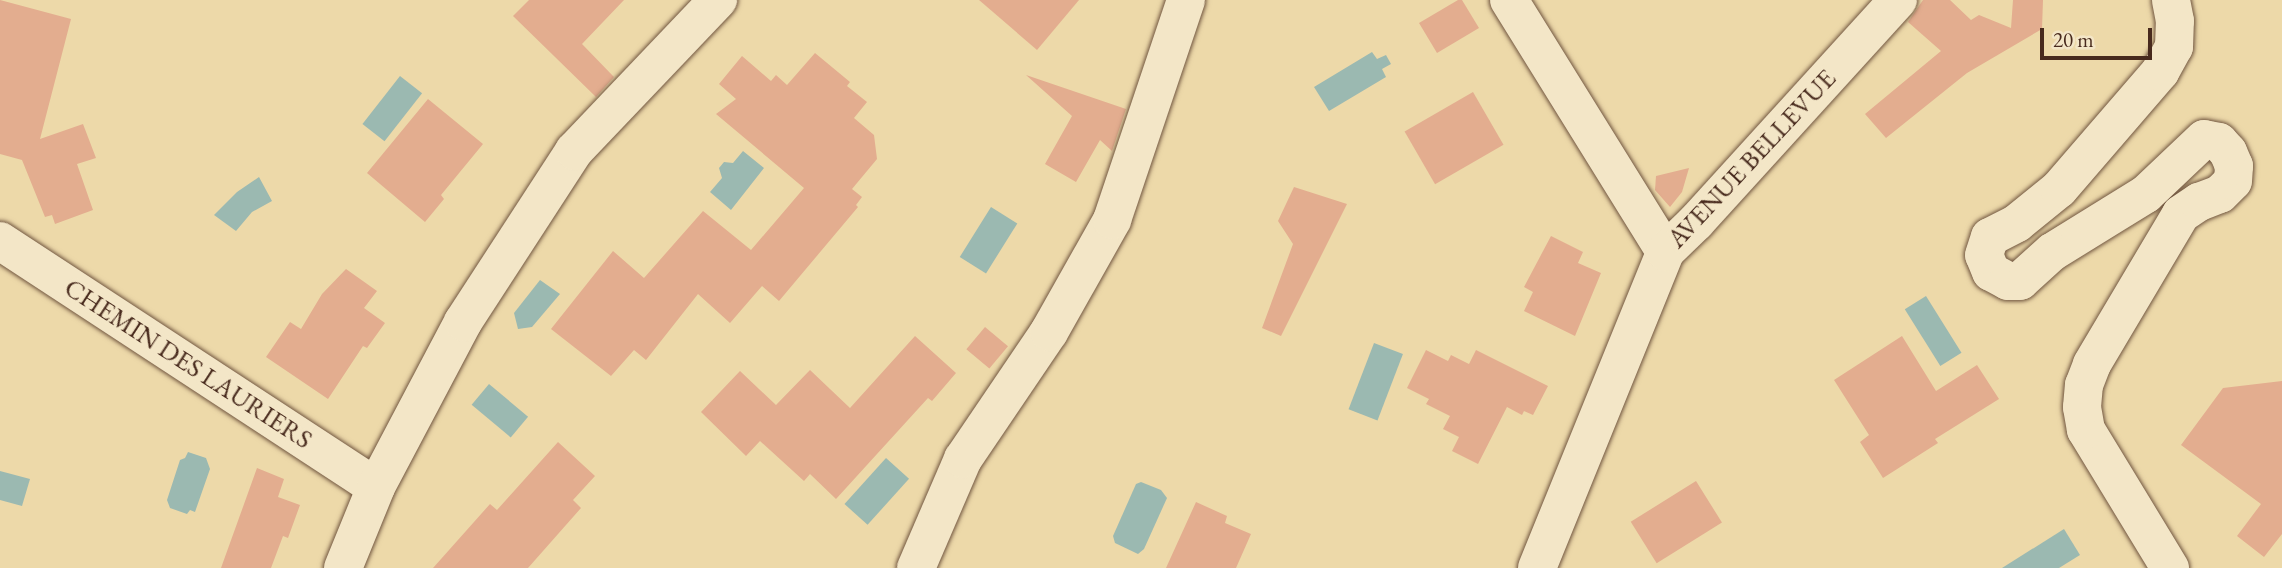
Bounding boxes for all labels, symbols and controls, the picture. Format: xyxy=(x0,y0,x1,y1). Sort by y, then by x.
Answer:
scale bar xyxy=(2044,14,2156,58)
text: 20 m xyxy=(2053,26,2094,53)
street label: AVENUE BELLEVUE xyxy=(1661,63,1843,255)
street label: CHEMIN DES LAURIERS xyxy=(58,272,318,456)

